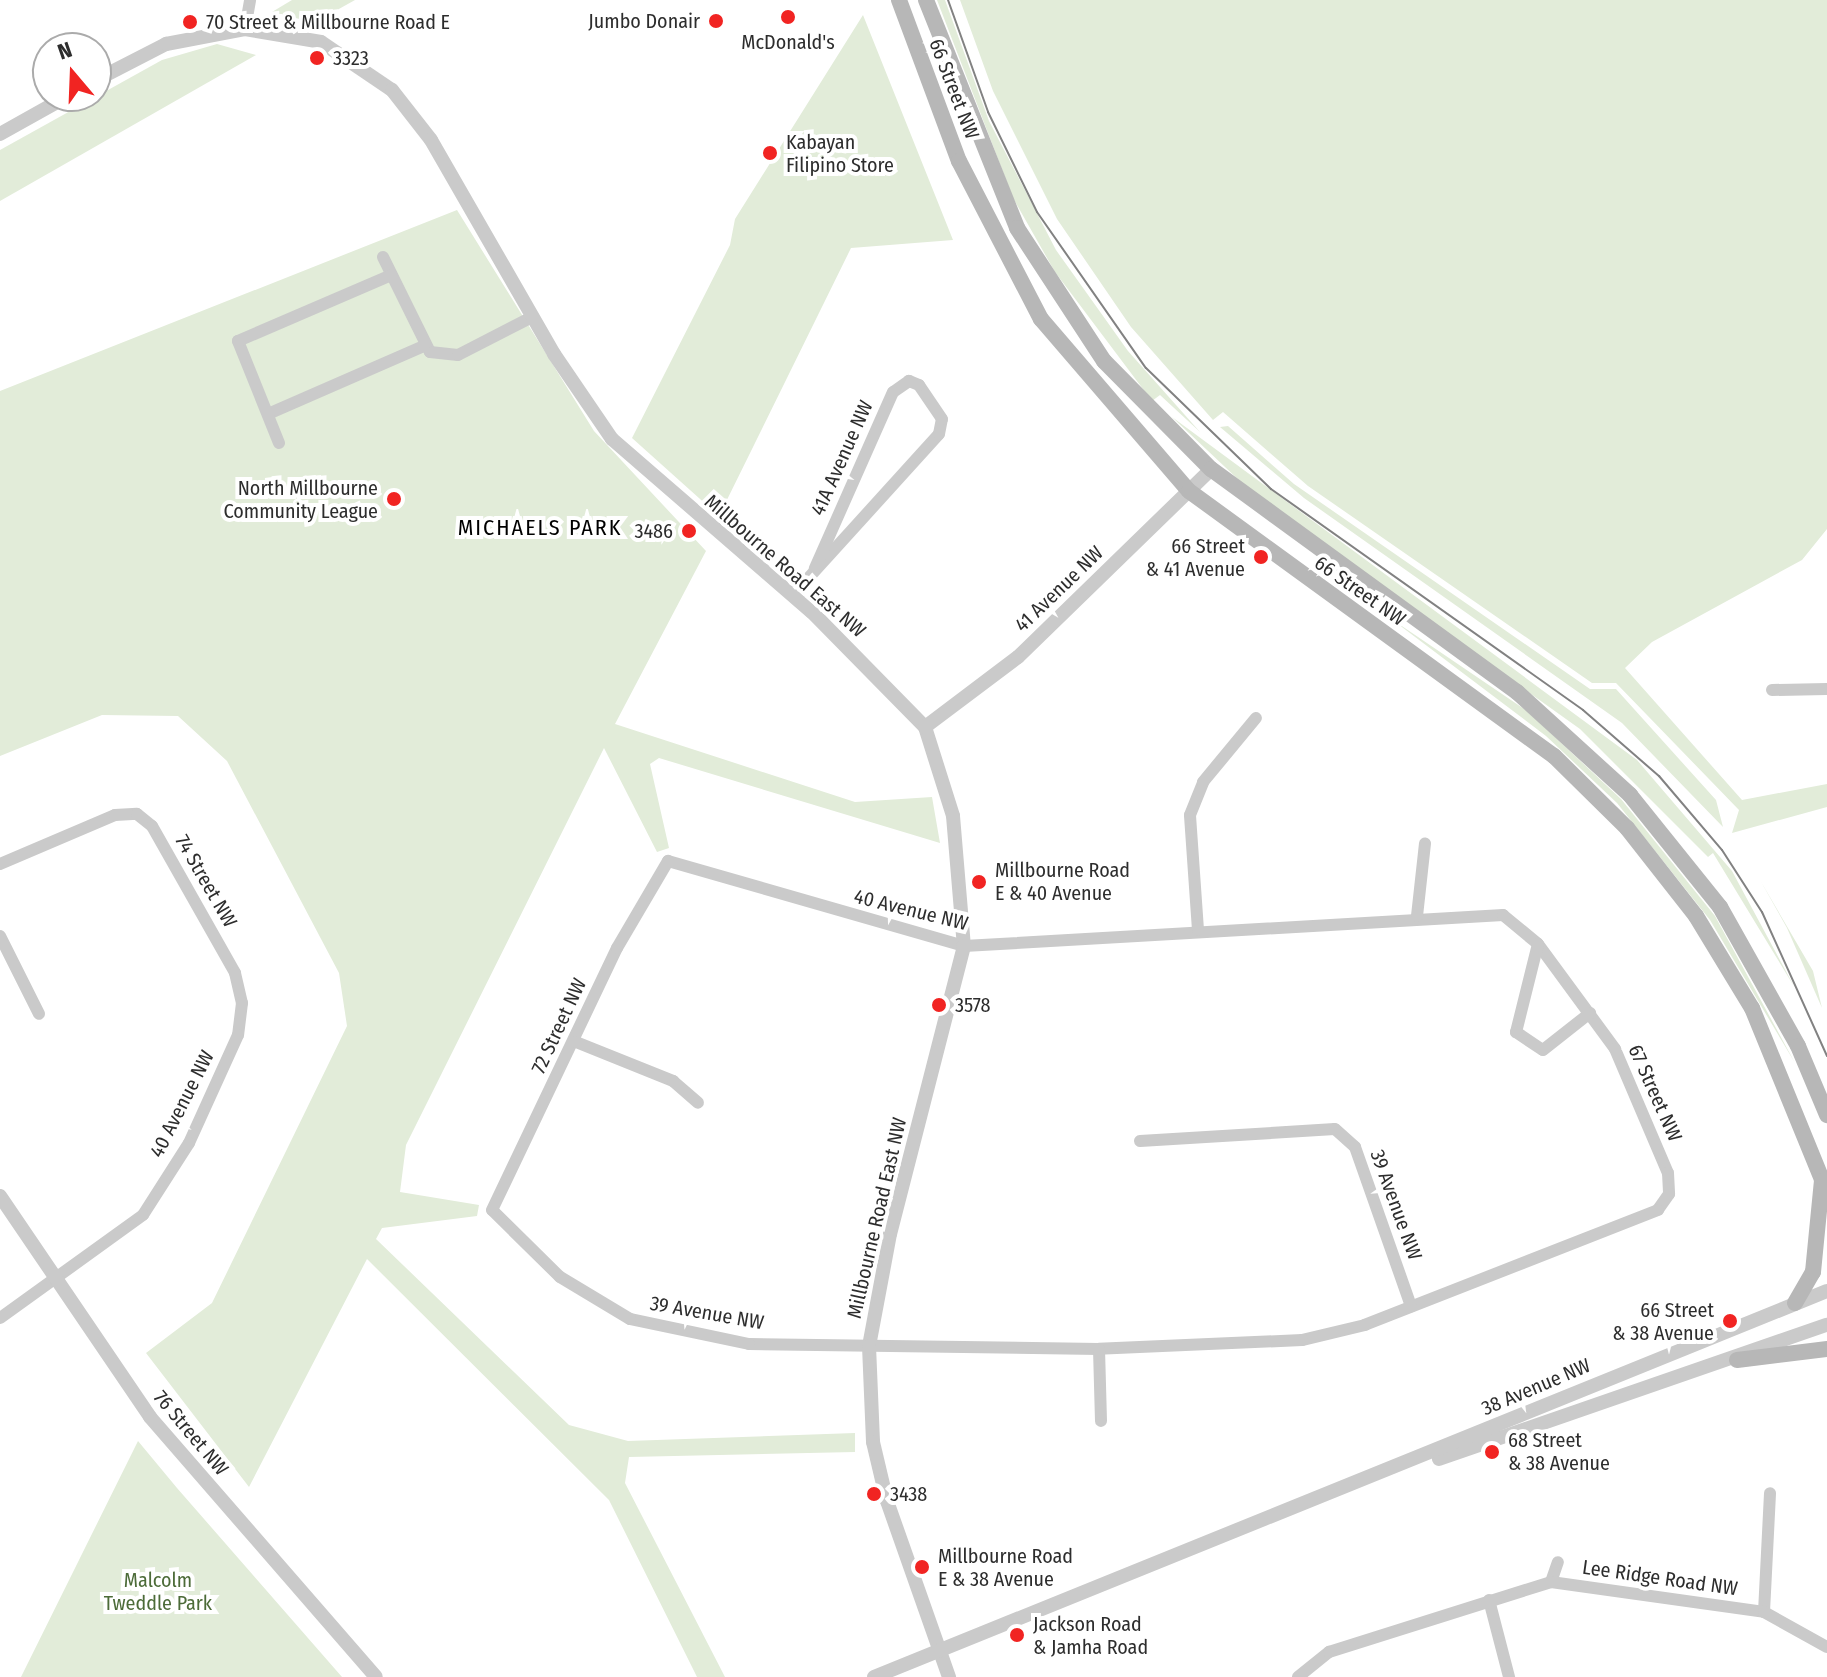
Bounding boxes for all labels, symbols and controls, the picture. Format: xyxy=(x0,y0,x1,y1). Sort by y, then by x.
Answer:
marker: McDonald's xyxy=(779,8,797,26)
place label: Jumbo Donair xyxy=(588,9,700,33)
place label: 70 Street & Millbourne Road E xyxy=(206,10,450,34)
marker: Jumbo Donair xyxy=(707,12,725,30)
marker: 70 Street & Millbourne Road E xyxy=(181,13,199,31)
place label: McDonald's xyxy=(741,30,835,54)
north arrow xyxy=(32,32,112,112)
street label: 66 Street NW xyxy=(924,35,984,143)
text: N xyxy=(54,36,75,66)
place label: 3323 xyxy=(333,46,369,70)
marker: 3323 xyxy=(308,49,326,67)
place label: Kabayan Filipino Store xyxy=(786,130,894,177)
marker: Kabayan Filipino Store xyxy=(761,144,779,162)
street label: 41A Avenue NW xyxy=(806,397,878,519)
place label: North Millbourne Community League xyxy=(224,476,378,523)
marker: North Millbourne Community League xyxy=(385,490,403,508)
street label: Millbourne Road East NW xyxy=(700,490,870,642)
district label: MICHAELS PARK xyxy=(458,515,622,541)
place label: 3486 xyxy=(634,519,673,543)
marker: 3486 xyxy=(680,522,698,540)
place label: 66 Street & 41 Avenue xyxy=(1146,534,1245,581)
street label: 41 Avenue NW xyxy=(1010,541,1108,637)
marker: 66 Street & 41 Avenue xyxy=(1252,548,1270,566)
street label: 66 Street NW xyxy=(1310,551,1410,631)
street label: 74 Street NW xyxy=(170,830,242,932)
place label: Millbourne Road E & 40 Avenue xyxy=(995,858,1130,905)
marker: Millbourne Road E & 40 Avenue xyxy=(970,873,988,891)
street label: 40 Avenue NW xyxy=(851,884,971,936)
street label: 72 Street NW xyxy=(526,975,592,1077)
place label: 3578 xyxy=(955,993,990,1017)
marker: 3578 xyxy=(930,996,948,1014)
street label: 67 Street NW xyxy=(1623,1041,1687,1145)
street label: 40 Avenue NW xyxy=(145,1047,219,1161)
street label: Millbourne Road East NW xyxy=(842,1115,912,1321)
street label: 39 Avenue NW xyxy=(1365,1147,1427,1263)
street label: 39 Avenue NW xyxy=(648,1291,766,1335)
place label: 66 Street & 38 Avenue xyxy=(1612,1298,1714,1345)
marker: 66 Street & 38 Avenue xyxy=(1721,1312,1739,1330)
street label: 38 Avenue NW xyxy=(1478,1353,1594,1421)
street label: 76 Street NW xyxy=(149,1386,233,1480)
place label: 68 Street & 38 Avenue xyxy=(1508,1428,1610,1475)
marker: 68 Street & 38 Avenue xyxy=(1483,1443,1501,1461)
place label: 3438 xyxy=(890,1482,927,1506)
marker: 3438 xyxy=(865,1485,883,1503)
place label: Millbourne Road E & 38 Avenue xyxy=(938,1544,1073,1591)
street label: Lee Ridge Road NW xyxy=(1581,1555,1739,1601)
marker: Millbourne Road E & 38 Avenue xyxy=(913,1558,931,1576)
park label: Malcolm Tweddle Park xyxy=(104,1569,212,1616)
place label: Jackson Road & Jamha Road xyxy=(1033,1612,1148,1659)
marker: Jackson Road & Jamha Road xyxy=(1008,1626,1026,1644)

